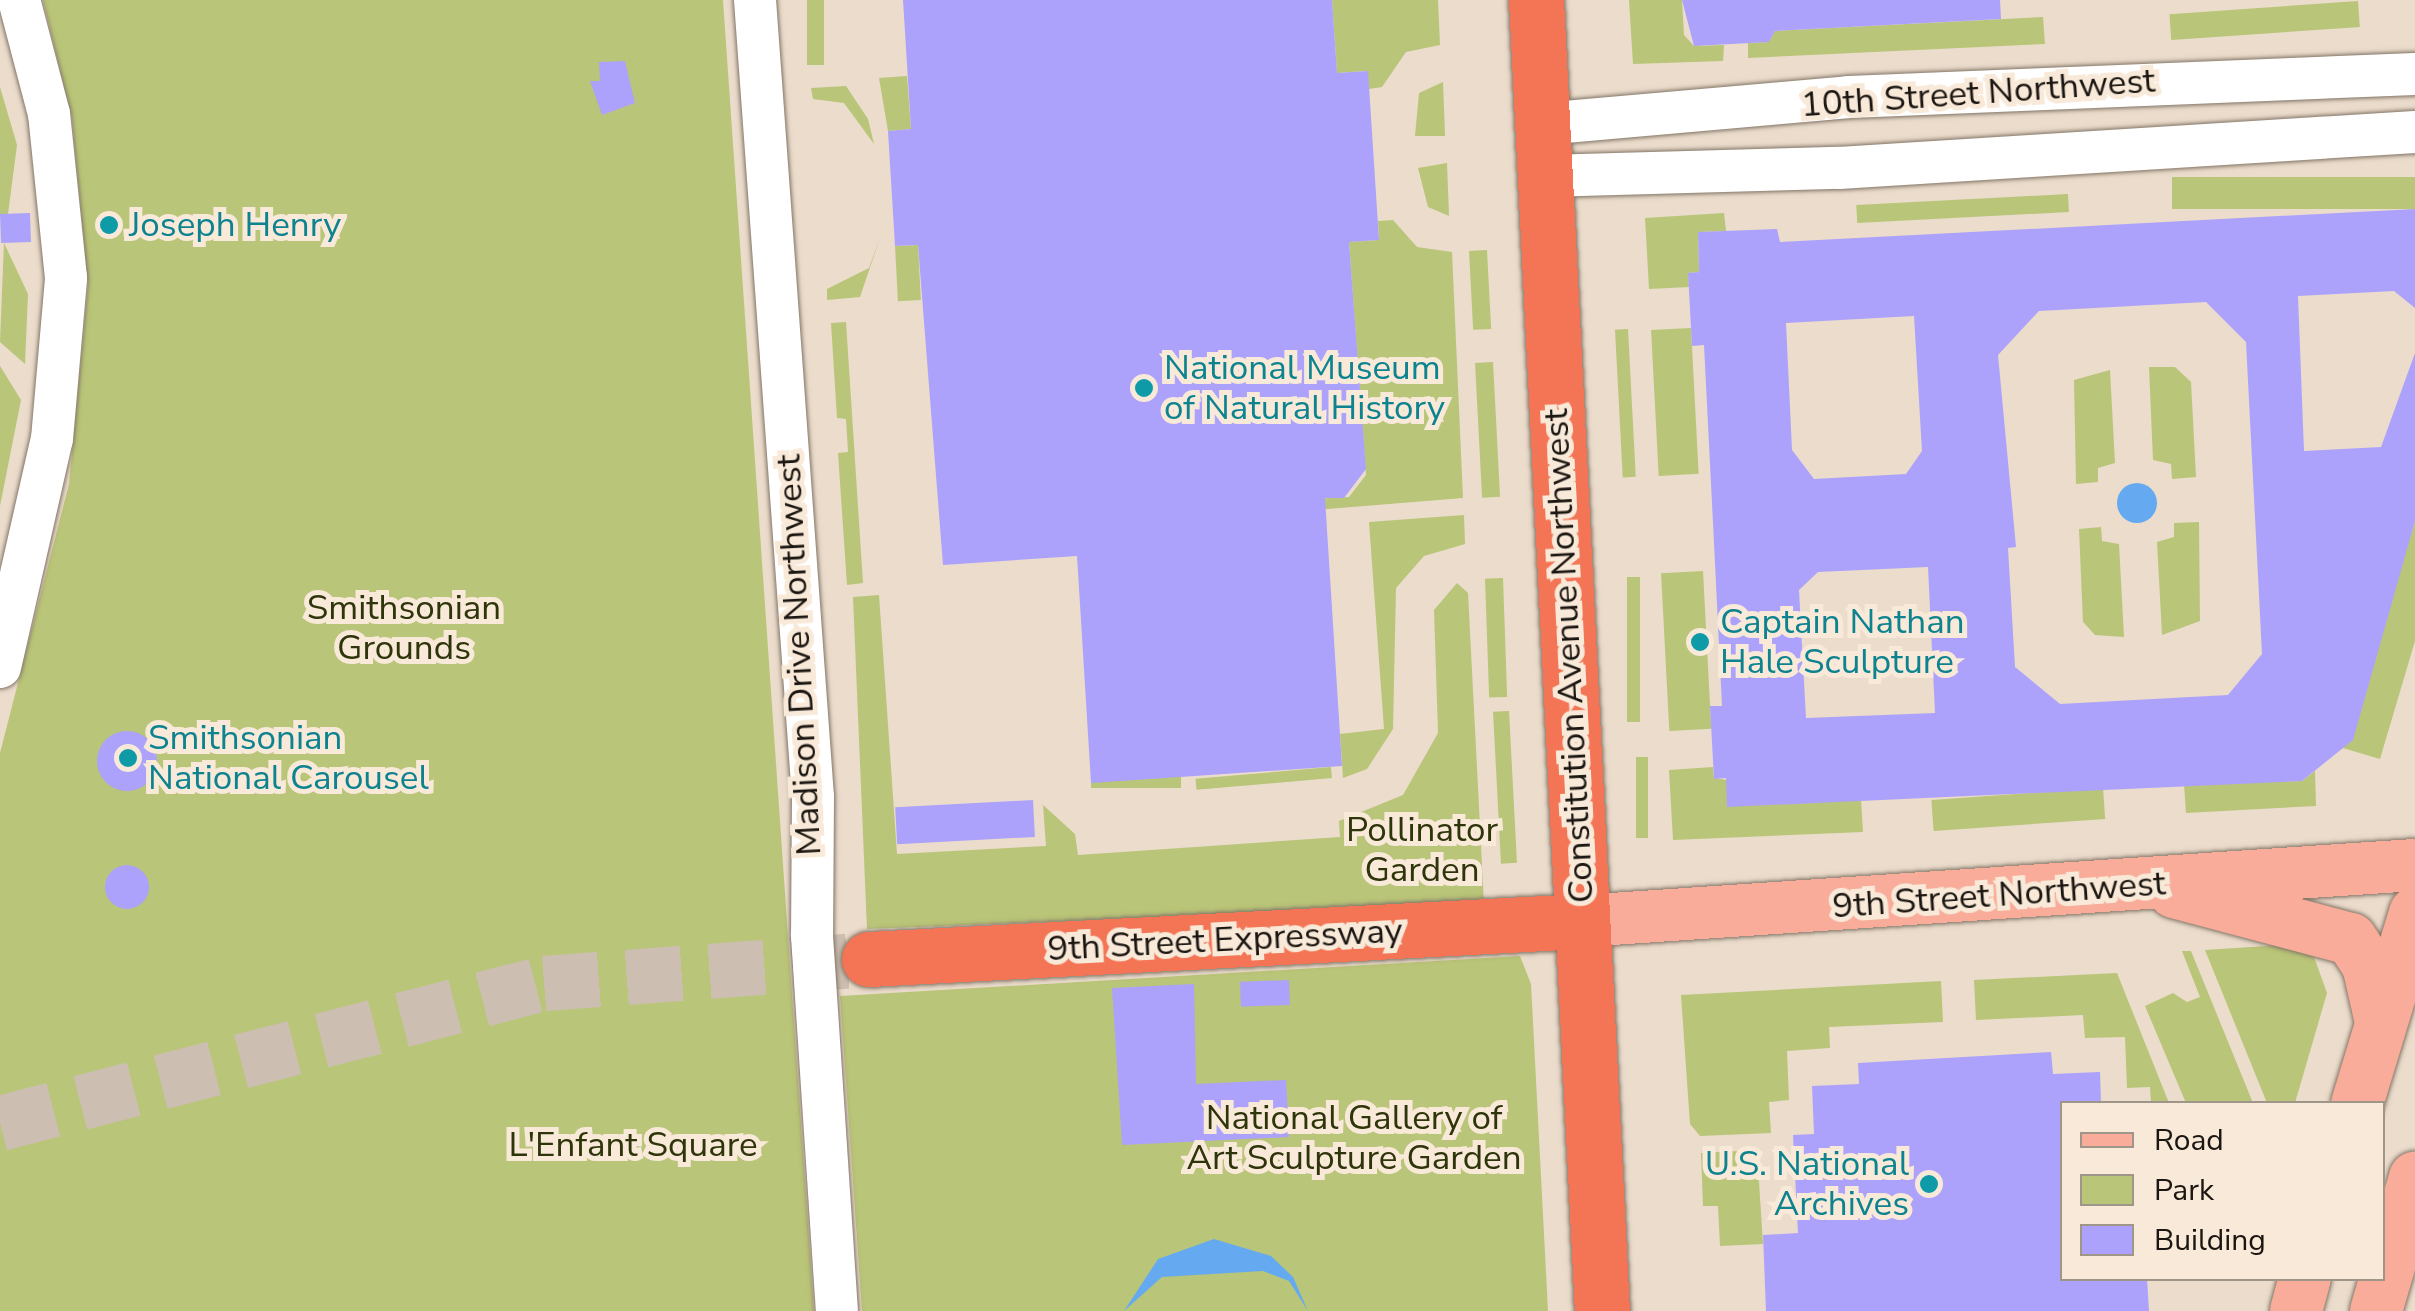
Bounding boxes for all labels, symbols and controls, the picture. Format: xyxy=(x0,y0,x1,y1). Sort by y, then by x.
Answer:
street label: 10th Street Northwest xyxy=(1799,60,2157,126)
place label: Joseph Henry xyxy=(129,204,341,246)
marker: Joseph Henry xyxy=(98,214,120,236)
place label: National Museum of Natural History xyxy=(1164,347,1445,429)
marker: National Museum of Natural History xyxy=(1133,377,1155,399)
street label: Constitution Avenue Northwest xyxy=(1535,408,1603,904)
street label: Madison Drive Northwest xyxy=(768,453,830,857)
park label: Smithsonian Grounds xyxy=(307,587,501,669)
place label: Captain Nathan Hale Sculpture xyxy=(1720,601,1965,683)
marker: Captain Nathan Hale Sculpture xyxy=(1689,631,1711,653)
place label: Smithsonian National Carousel xyxy=(148,717,429,799)
marker: Smithsonian National Carousel xyxy=(117,747,139,769)
park label: Pollinator Garden xyxy=(1346,809,1498,891)
street label: 9th Street Northwest xyxy=(1831,862,2167,928)
street label: 9th Street Expressway xyxy=(1046,910,1404,970)
park label: National Gallery of Art Sculpture Garden xyxy=(1186,1097,1522,1179)
legend xyxy=(2060,1101,2385,1281)
text: Road xyxy=(2154,1120,2224,1161)
park label: L'Enfant Square xyxy=(508,1124,758,1166)
place label: U.S. National Archives xyxy=(1705,1143,1909,1225)
text: Park xyxy=(2154,1170,2214,1211)
marker: U.S. National Archives xyxy=(1918,1173,1940,1195)
text: Building xyxy=(2154,1220,2266,1261)

